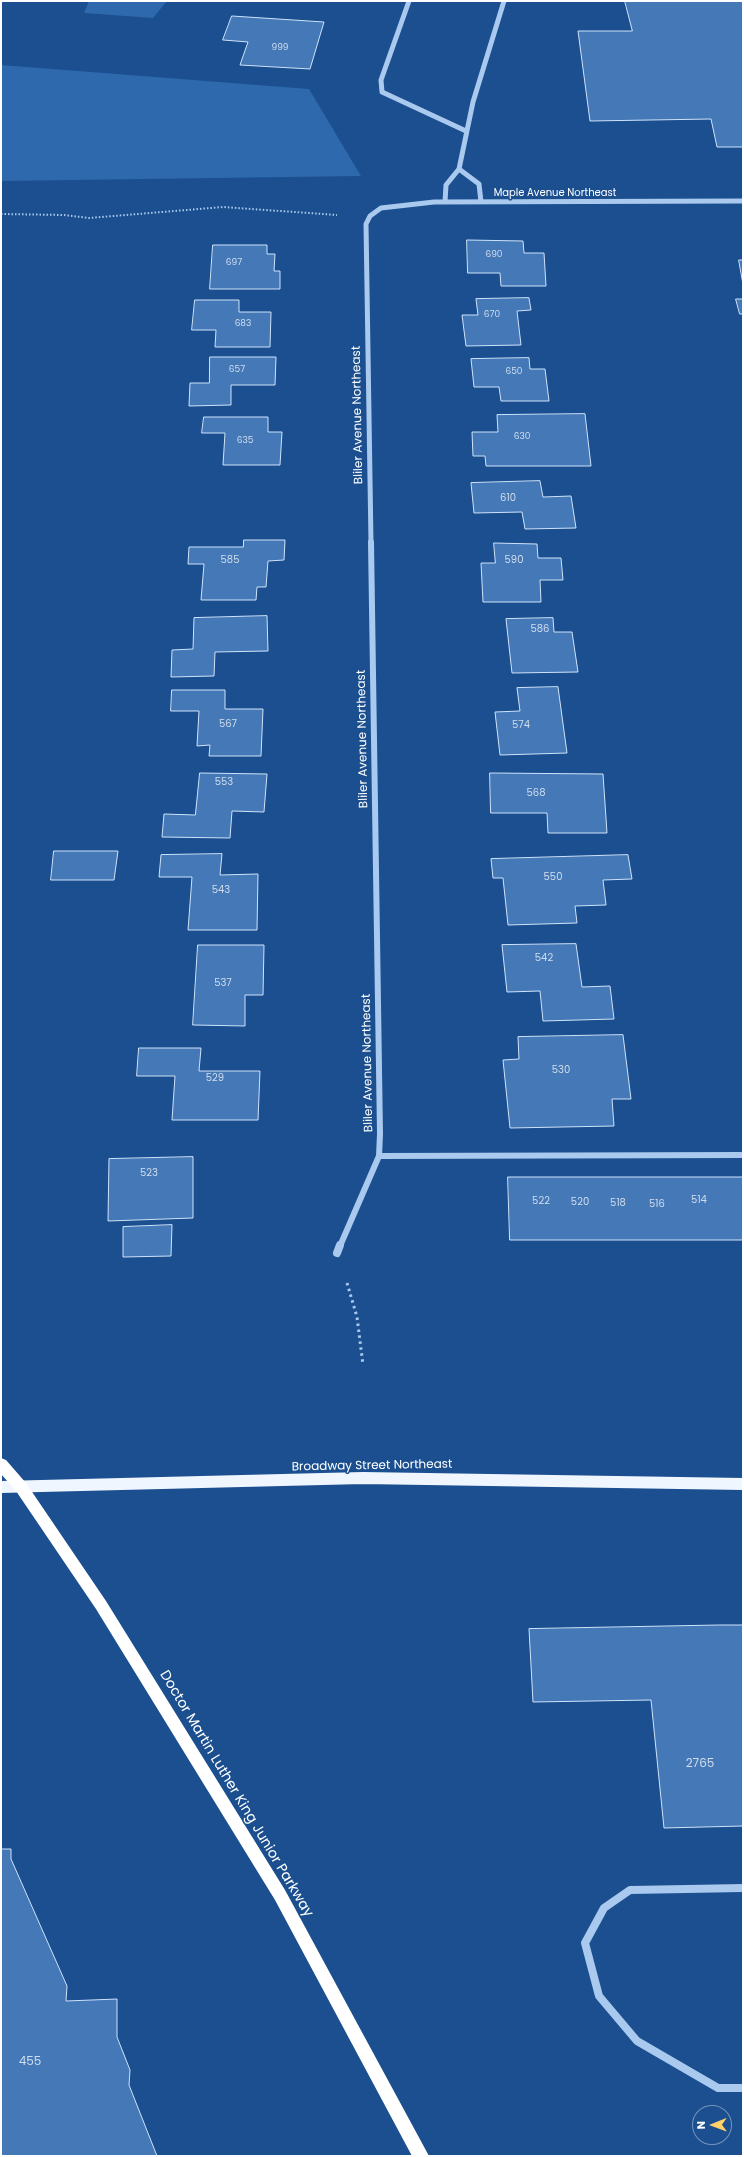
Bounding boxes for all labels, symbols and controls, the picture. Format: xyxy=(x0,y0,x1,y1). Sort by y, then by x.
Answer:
house number: 999 xyxy=(271,43,289,53)
street label: Maple Avenue Northeast xyxy=(494,187,616,199)
house number: 690 xyxy=(485,250,503,260)
house number: 697 xyxy=(226,258,242,268)
house number: 670 xyxy=(484,310,500,320)
house number: 683 xyxy=(235,319,251,329)
street label: Bliler Avenue Northeast xyxy=(350,346,366,484)
house number: 657 xyxy=(229,365,245,375)
house number: 650 xyxy=(505,367,523,377)
house number: 630 xyxy=(514,432,530,442)
house number: 635 xyxy=(237,436,253,446)
house number: 610 xyxy=(500,492,516,504)
house number: 585 xyxy=(221,554,239,566)
house number: 590 xyxy=(505,554,523,566)
house number: 586 xyxy=(531,623,549,635)
street label: Bliler Avenue Northeast xyxy=(355,670,371,808)
house number: 567 xyxy=(219,718,237,730)
house number: 574 xyxy=(512,719,530,731)
house number: 553 xyxy=(215,776,233,788)
house number: 568 xyxy=(527,787,545,799)
house number: 550 xyxy=(544,871,562,883)
house number: 543 xyxy=(212,884,230,896)
house number: 542 xyxy=(535,952,553,964)
house number: 537 xyxy=(214,977,232,989)
street label: Bliler Avenue Northeast xyxy=(360,994,376,1132)
house number: 530 xyxy=(552,1064,570,1076)
house number: 529 xyxy=(206,1072,224,1084)
house number: 523 xyxy=(140,1167,158,1179)
house number: 514 xyxy=(691,1194,707,1206)
house number: 522 xyxy=(532,1195,550,1207)
house number: 520 xyxy=(571,1196,589,1208)
house number: 518 xyxy=(610,1197,626,1209)
house number: 516 xyxy=(649,1198,665,1210)
street label: Broadway Street Northeast xyxy=(291,1457,453,1475)
street label: Doctor Martin Luther King Junior Parkway xyxy=(156,1668,316,1920)
house number: 2765 xyxy=(686,1757,714,1771)
house number: 455 xyxy=(19,2055,41,2069)
north arrow xyxy=(692,2105,732,2145)
text: N xyxy=(693,2121,709,2129)

